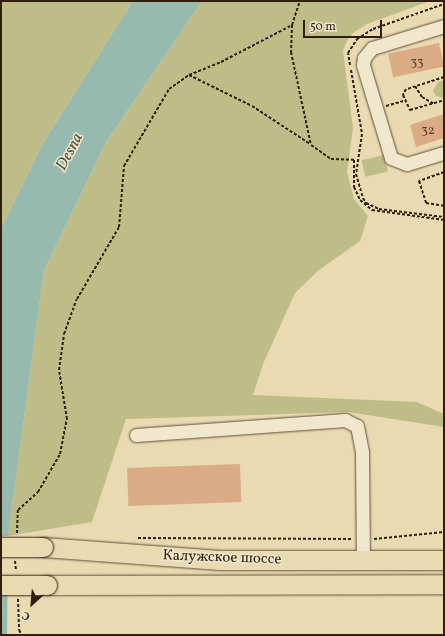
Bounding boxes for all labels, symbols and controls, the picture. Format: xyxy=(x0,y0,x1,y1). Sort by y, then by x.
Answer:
scale bar xyxy=(305,12,384,38)
text: 50 m xyxy=(310,19,336,35)
house number: 33 xyxy=(410,55,424,71)
house number: 32 xyxy=(421,123,435,139)
water label: Desna xyxy=(52,130,88,174)
street label: Калужское шоссе xyxy=(162,547,282,569)
north arrow xyxy=(12,584,52,624)
text: С xyxy=(20,607,33,624)

